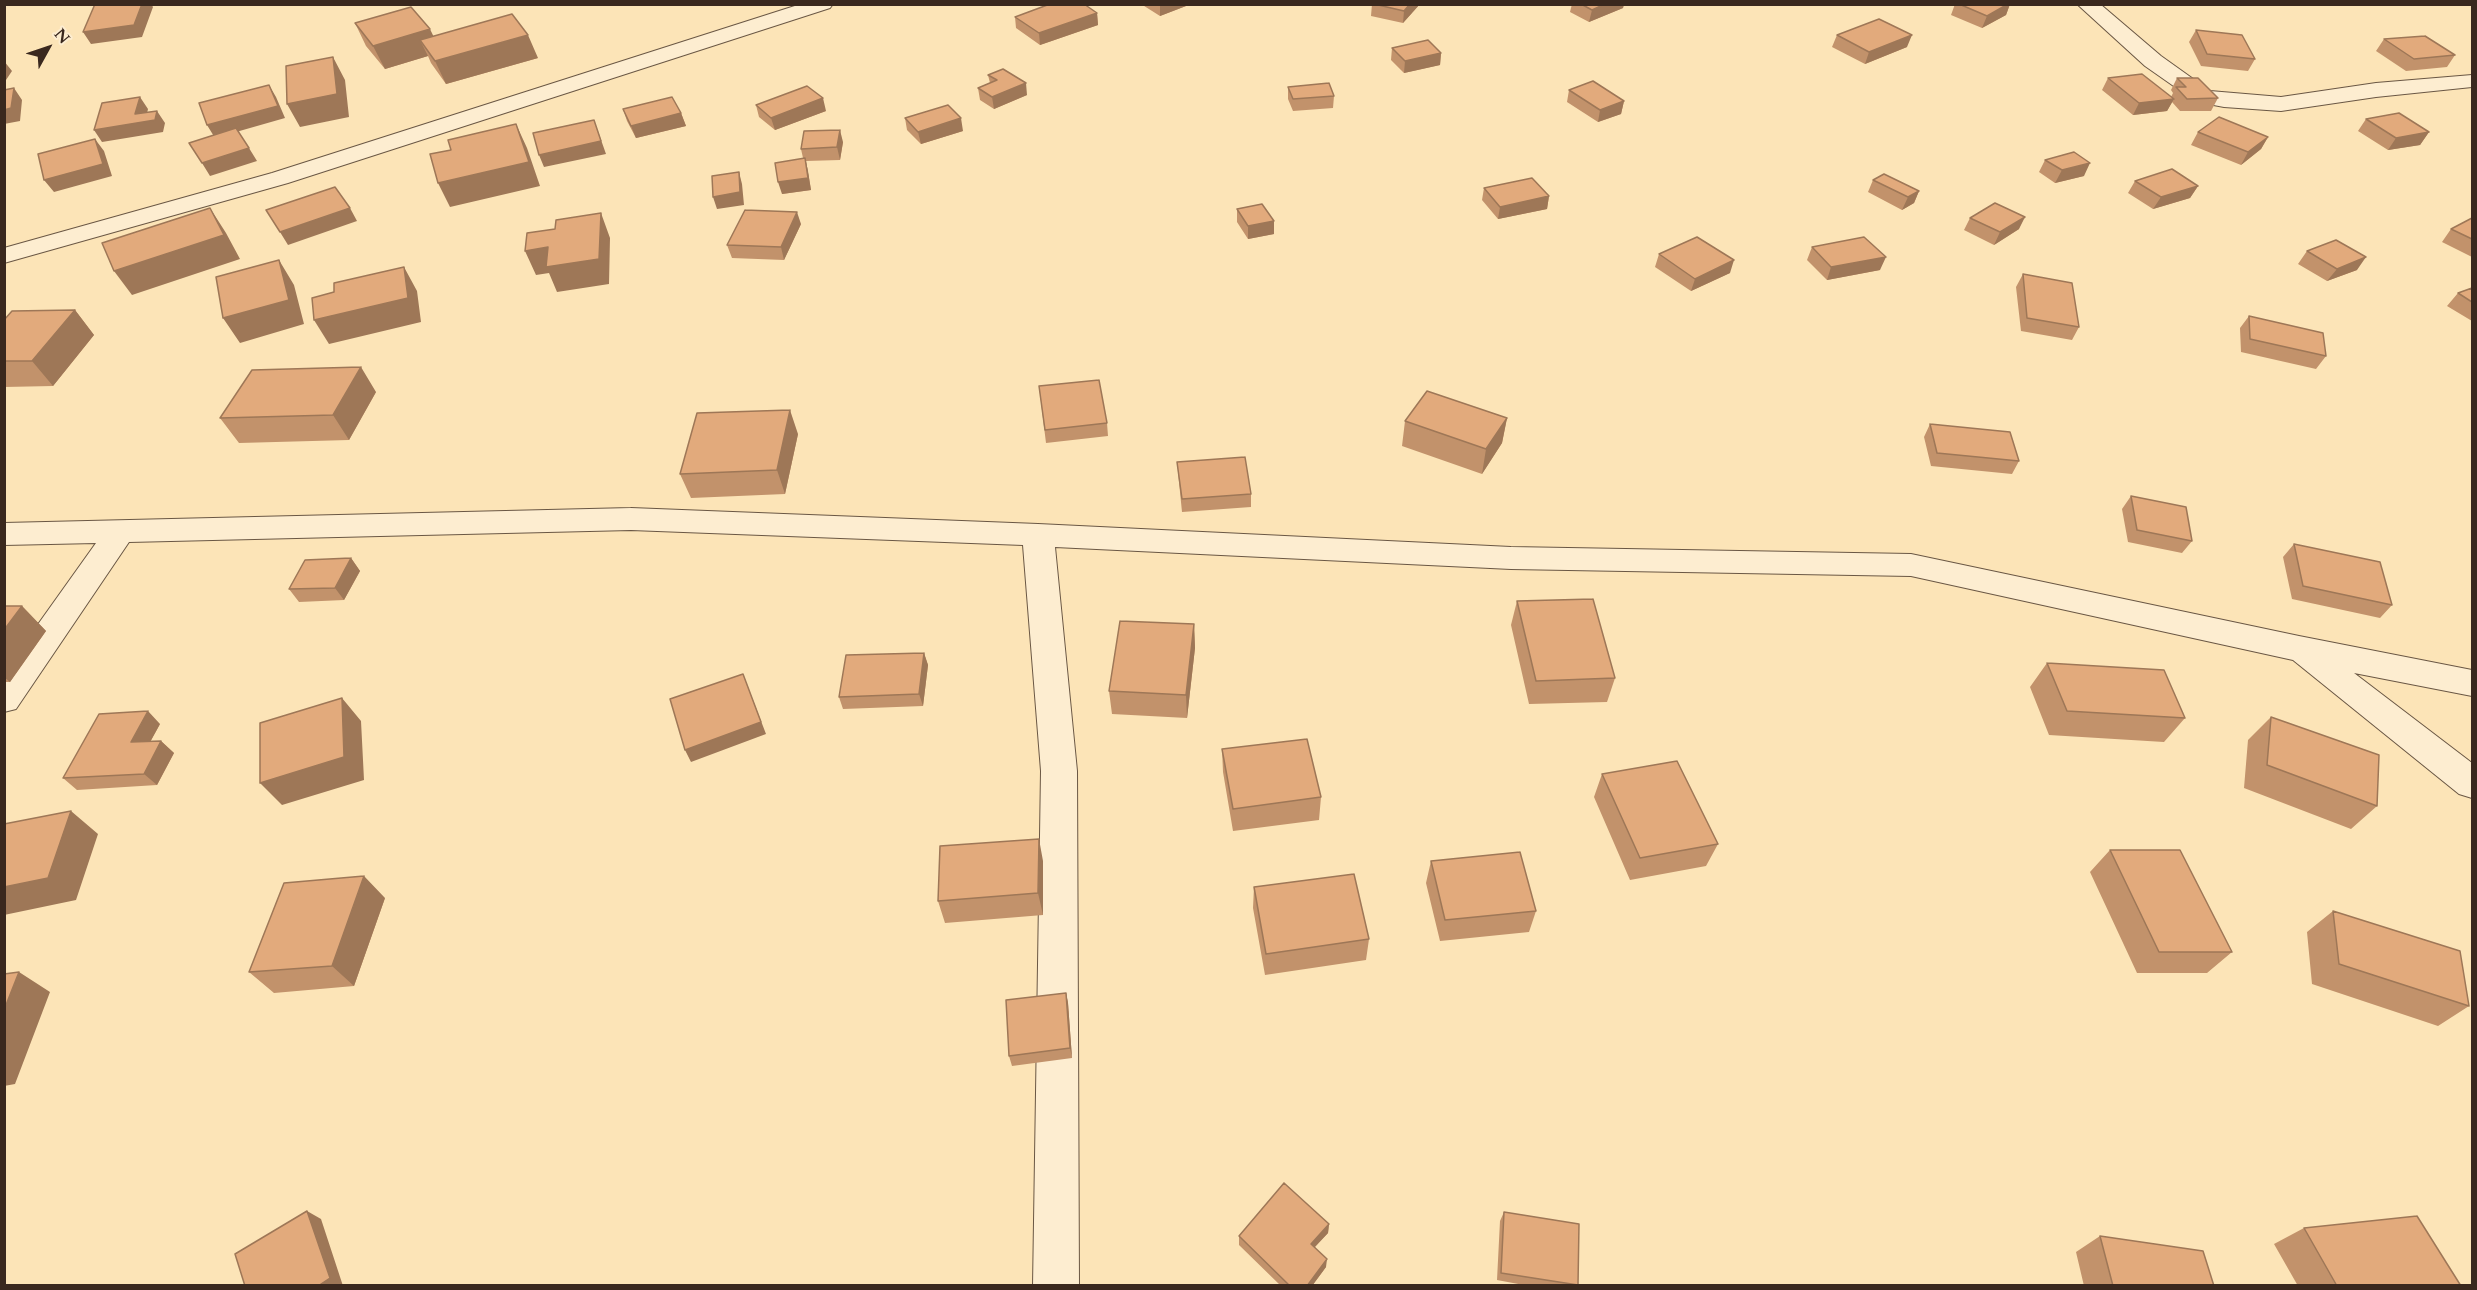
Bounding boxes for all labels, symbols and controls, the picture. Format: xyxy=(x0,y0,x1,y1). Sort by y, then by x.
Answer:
north arrow xyxy=(18,18,78,78)
text: N xyxy=(49,24,75,49)

